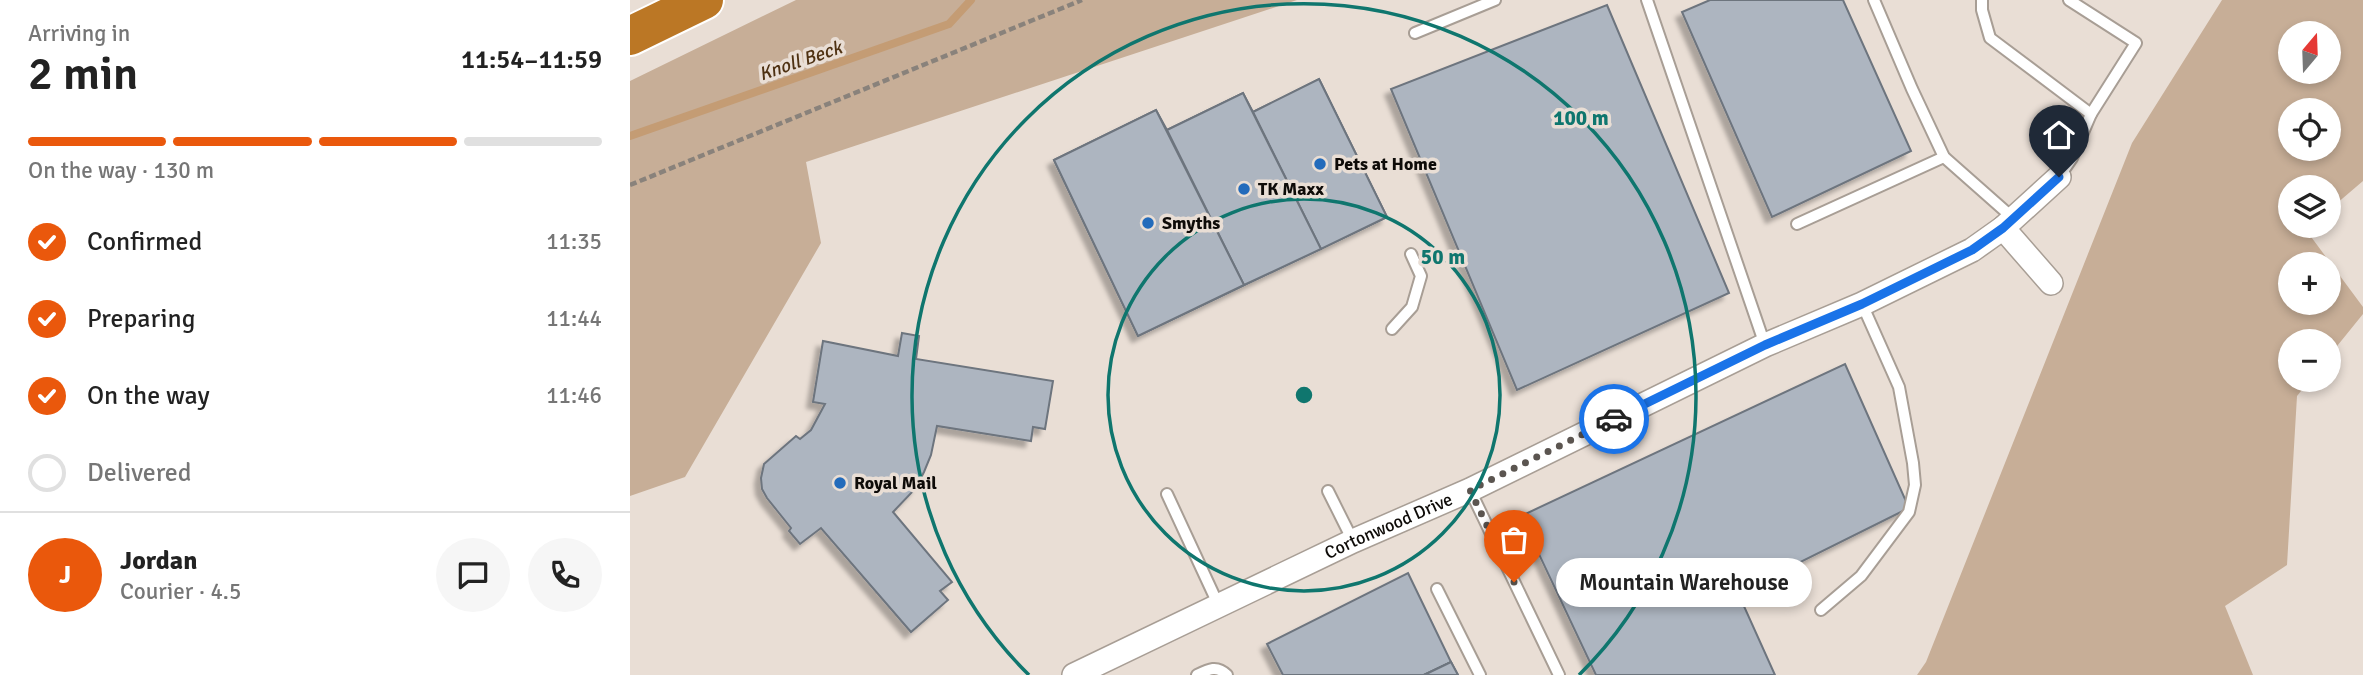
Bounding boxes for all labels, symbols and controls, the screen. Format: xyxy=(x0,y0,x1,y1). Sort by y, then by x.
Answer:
text: Arriving in xyxy=(28,19,130,48)
north arrow xyxy=(2278,21,2342,84)
map controls xyxy=(2278,21,2341,392)
water label: Knoll Beck xyxy=(756,35,846,86)
text: 11:54–11:59 xyxy=(461,44,602,76)
text: 2 min xyxy=(28,46,138,102)
button: locate xyxy=(2278,98,2341,161)
text: 100 m xyxy=(1553,105,1609,131)
pin xyxy=(2029,105,2089,177)
icon: home xyxy=(2040,116,2078,154)
place label: Pets at Home xyxy=(1334,153,1437,175)
text: On the way · 130 m xyxy=(28,156,214,185)
marker: Pets at Home xyxy=(1312,156,1328,172)
button: layers xyxy=(2278,175,2341,238)
place label: TK Maxx xyxy=(1258,178,1324,200)
marker: TK Maxx xyxy=(1236,181,1252,197)
place label: Smyths xyxy=(1162,212,1220,234)
marker: Smyths xyxy=(1140,215,1156,231)
icon: check xyxy=(28,223,66,261)
text: Confirmed xyxy=(87,226,202,258)
text: 11:35 xyxy=(546,227,602,256)
text: 50 m xyxy=(1421,244,1465,270)
button: + xyxy=(2278,252,2341,315)
icon: check xyxy=(28,300,66,338)
text: Preparing xyxy=(87,303,195,335)
text: 11:44 xyxy=(546,304,602,333)
button: − xyxy=(2278,329,2341,392)
icon: check xyxy=(28,377,66,415)
text: On the way xyxy=(87,380,210,412)
text: 11:46 xyxy=(546,381,602,410)
centre of rings xyxy=(1292,383,1316,407)
courier xyxy=(1579,384,1649,454)
icon: car xyxy=(1595,400,1633,438)
text: Delivered xyxy=(87,457,192,489)
place label: Royal Mail xyxy=(854,472,937,494)
marker: Royal Mail xyxy=(832,475,848,491)
street label: Cortonwood Drive xyxy=(1321,488,1456,564)
pin xyxy=(1484,510,1544,582)
icon: bag xyxy=(1495,521,1533,559)
button: chat xyxy=(436,538,510,612)
button: phone xyxy=(528,538,602,612)
text: Jordan xyxy=(120,545,197,577)
callout: Mountain Warehouse xyxy=(1556,558,1812,606)
text: J xyxy=(59,559,71,591)
text: Mountain Warehouse xyxy=(1579,568,1789,597)
text: Courier · 4.5 xyxy=(120,577,241,606)

